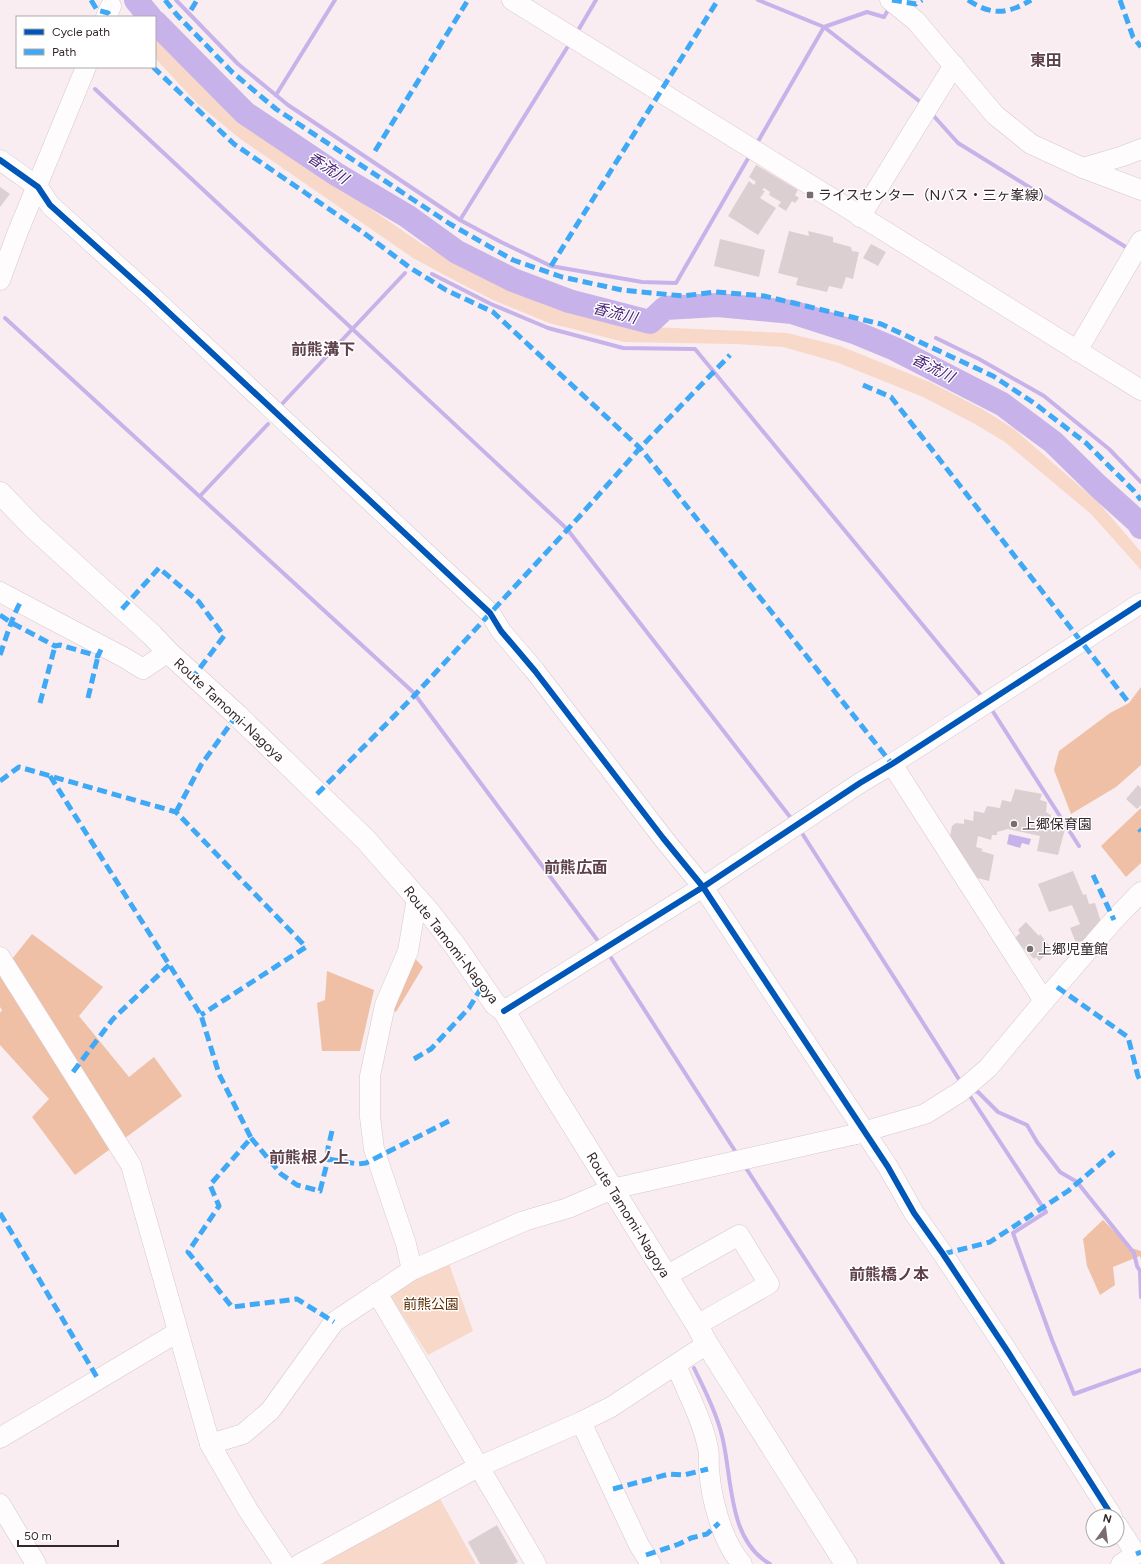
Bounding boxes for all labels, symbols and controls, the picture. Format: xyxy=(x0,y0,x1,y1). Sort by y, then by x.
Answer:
legend xyxy=(16,16,156,68)
text: Cycle path xyxy=(52,25,110,39)
text: Path xyxy=(52,45,76,59)
district label: 東田 xyxy=(1030,51,1062,70)
water label: 香流川 xyxy=(304,148,353,189)
place label: ライスセンター（Nバス・三ヶ峯線） xyxy=(818,187,1052,204)
marker: ライスセンター（Nバス・三ヶ峯線） xyxy=(805,190,815,200)
water label: 香流川 xyxy=(591,299,641,328)
district label: 前熊溝下 xyxy=(291,340,355,359)
water label: 香流川 xyxy=(909,350,959,387)
street label: Route Tamomi-Nagoya xyxy=(170,654,288,766)
place label: 上郷保育園 xyxy=(1022,816,1092,833)
marker: 上郷保育園 xyxy=(1009,819,1019,829)
district label: 前熊広面 xyxy=(544,858,608,877)
street label: Route Tamomi-Nagoya xyxy=(400,883,502,1007)
place label: 上郷児童館 xyxy=(1038,941,1108,958)
marker: 上郷児童館 xyxy=(1025,944,1035,954)
district label: 前熊根ノ上 xyxy=(269,1148,349,1167)
street label: Route Tamomi-Nagoya xyxy=(582,1149,674,1281)
district label: 前熊橋ノ本 xyxy=(849,1265,929,1284)
park label: 前熊公園 xyxy=(403,1296,459,1313)
north arrow xyxy=(1085,1508,1125,1548)
text: N xyxy=(1102,1511,1113,1526)
scale bar xyxy=(18,1522,118,1548)
text: 50 m xyxy=(24,1529,52,1543)

